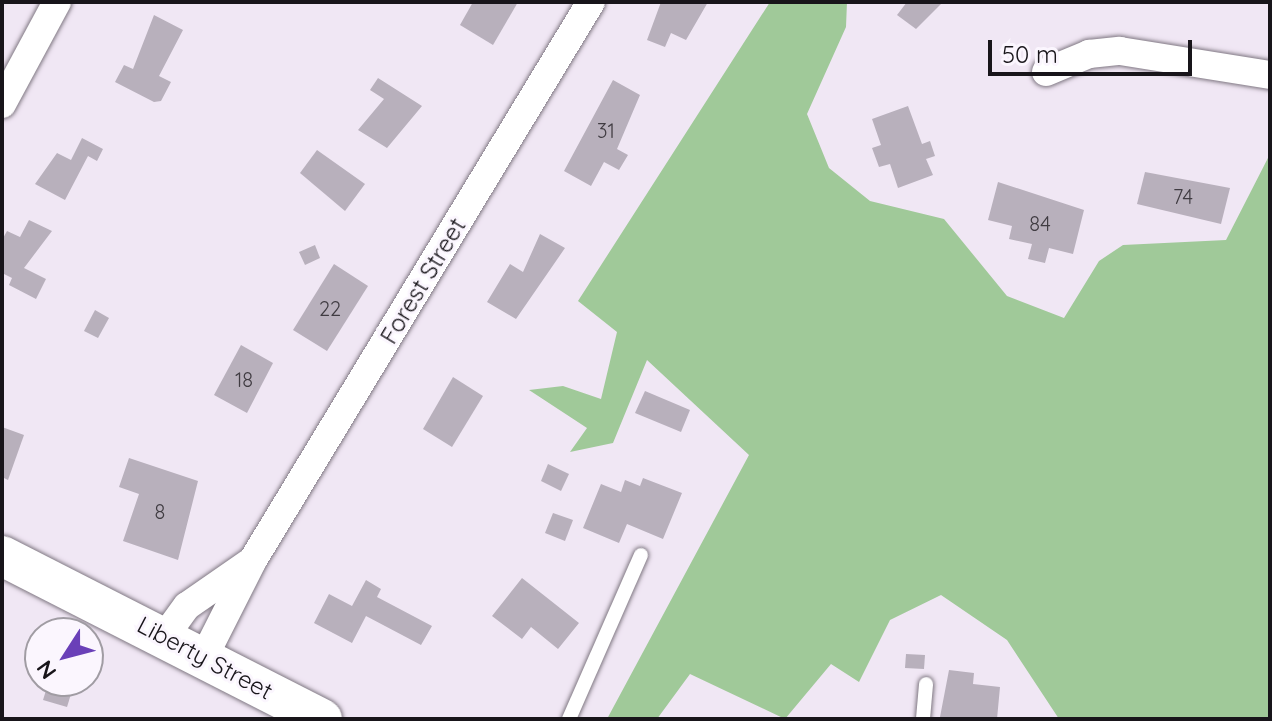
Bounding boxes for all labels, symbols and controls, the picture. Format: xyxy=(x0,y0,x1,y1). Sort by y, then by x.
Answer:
scale bar xyxy=(992,24,1196,74)
text: 50 m xyxy=(1002,39,1058,69)
house number: 31 xyxy=(597,118,615,142)
house number: 74 xyxy=(1173,184,1193,208)
house number: 84 xyxy=(1029,211,1051,235)
street label: Forest Street xyxy=(374,213,472,349)
house number: 22 xyxy=(319,296,341,320)
house number: 18 xyxy=(235,367,253,391)
house number: 8 xyxy=(155,499,165,523)
street label: Liberty Street xyxy=(132,610,278,706)
north arrow xyxy=(24,617,104,697)
text: N xyxy=(30,655,62,685)

